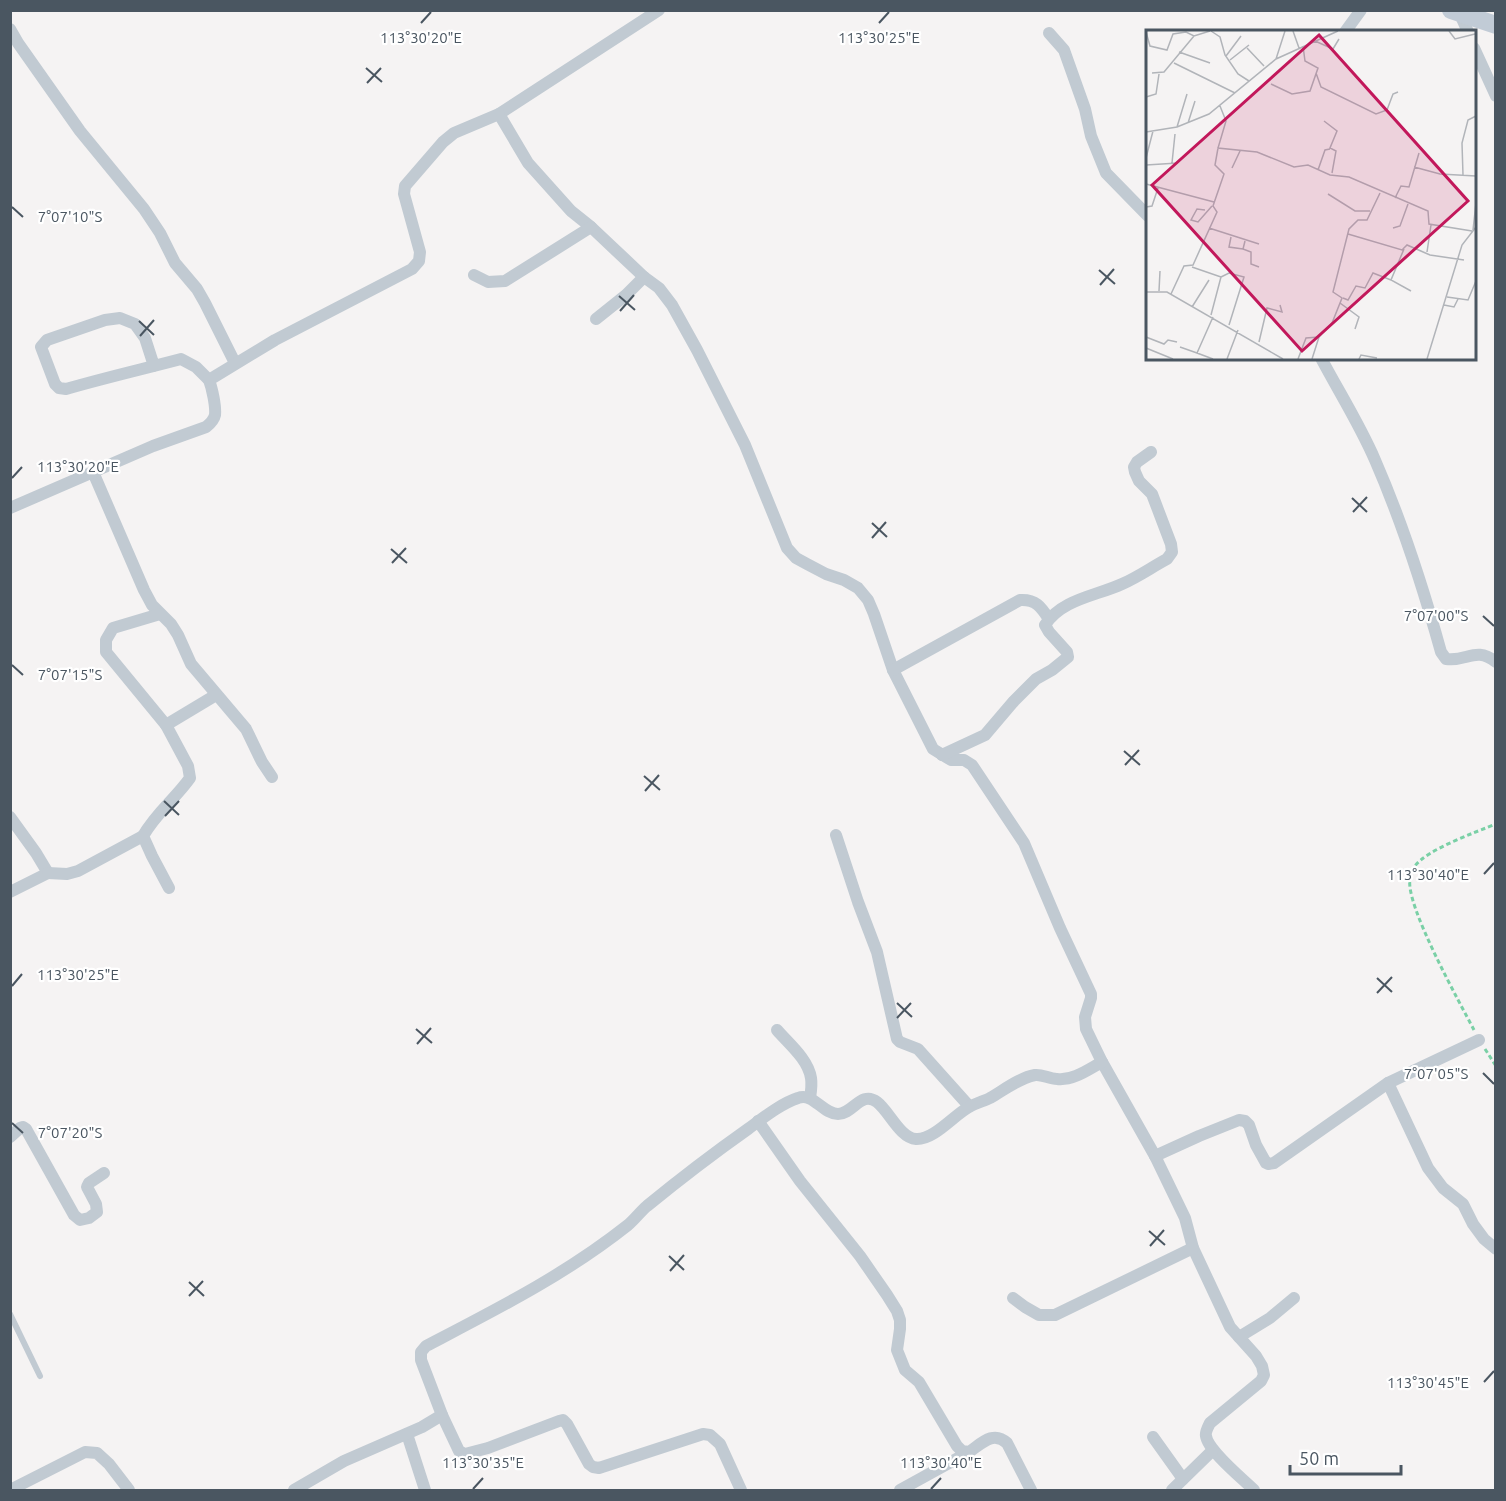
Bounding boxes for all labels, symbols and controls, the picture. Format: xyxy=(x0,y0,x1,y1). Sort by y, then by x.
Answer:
text: 113°30'20"E xyxy=(380,29,462,46)
text: 113°30'25"E xyxy=(838,29,920,46)
inset map xyxy=(1146,30,1476,360)
text: 7°07'10"S xyxy=(38,208,102,225)
text: 113°30'20"E xyxy=(37,458,119,475)
text: 7°07'00"S xyxy=(1404,607,1468,624)
text: 7°07'15"S xyxy=(38,666,102,683)
text: 113°30'40"E xyxy=(1387,866,1469,883)
text: 113°30'25"E xyxy=(37,966,119,983)
text: 7°07'05"S xyxy=(1404,1065,1468,1082)
text: 7°07'20"S xyxy=(38,1124,102,1141)
text: 113°30'45"E xyxy=(1387,1374,1469,1391)
scale bar xyxy=(1290,1438,1401,1476)
text: 50 m xyxy=(1299,1448,1339,1468)
text: 113°30'35"E xyxy=(442,1454,524,1471)
text: 113°30'40"E xyxy=(900,1454,982,1471)

